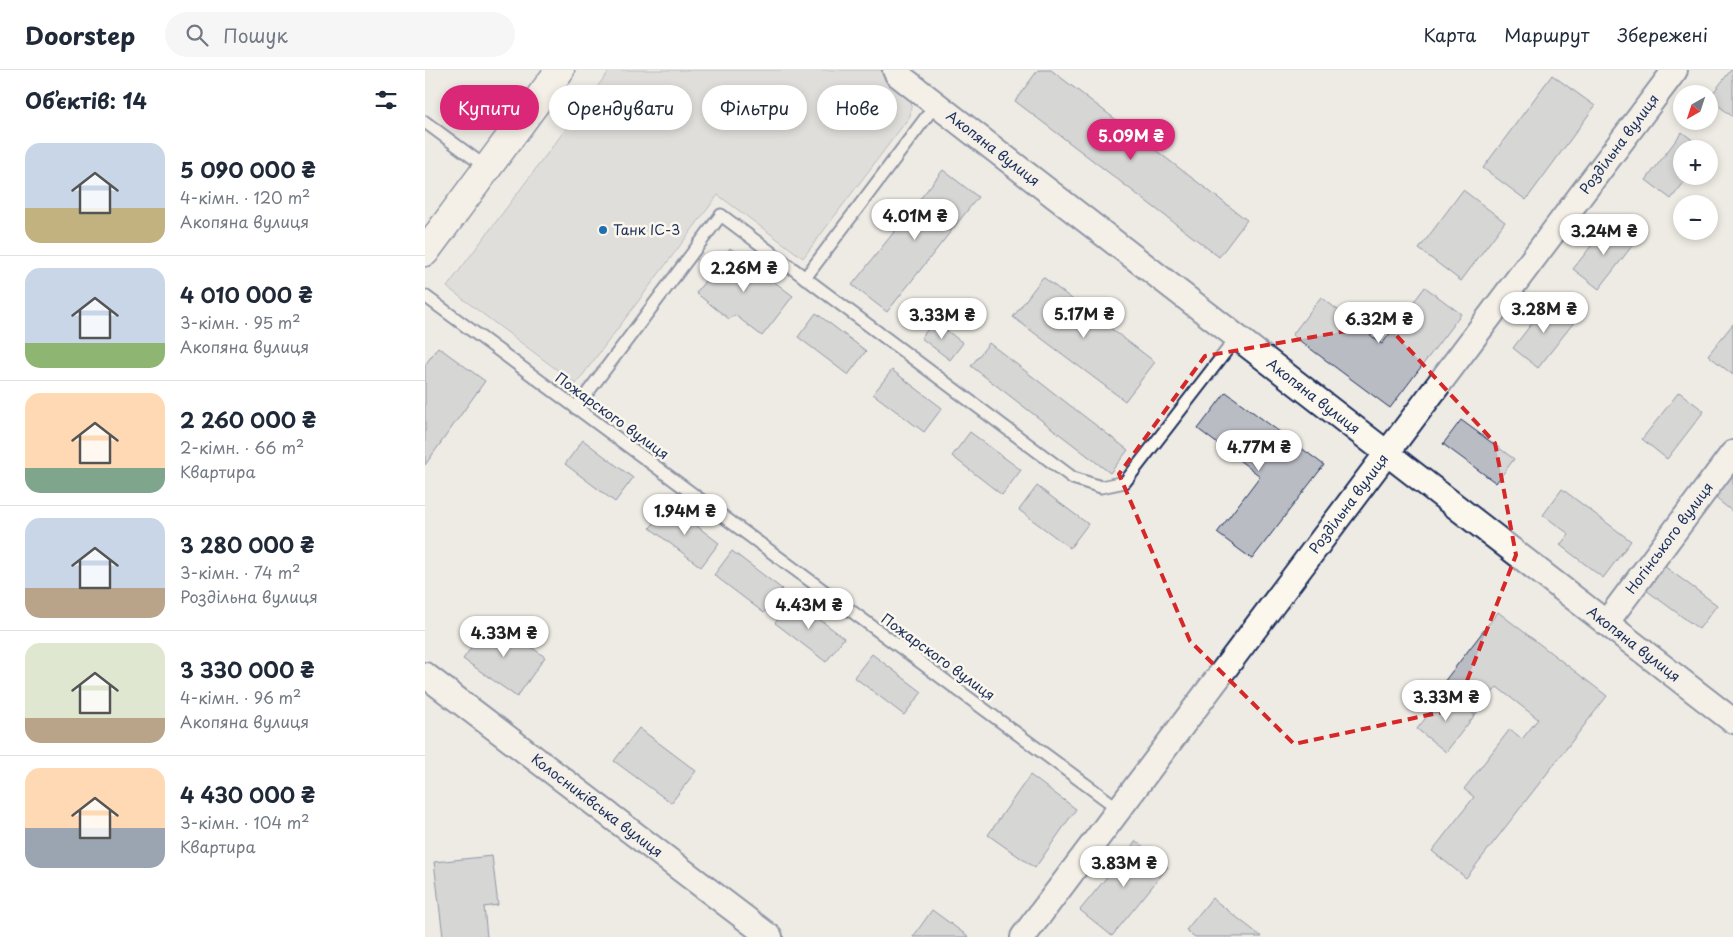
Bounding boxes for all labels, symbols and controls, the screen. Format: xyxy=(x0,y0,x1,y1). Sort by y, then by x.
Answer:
search box xyxy=(165,12,515,57)
text: Doorstep xyxy=(25,17,135,53)
icon: search xyxy=(183,21,211,49)
text: Пошук xyxy=(223,21,288,49)
text: Карта xyxy=(1423,21,1476,48)
text: Маршрут xyxy=(1504,21,1589,48)
text: Збережені xyxy=(1617,21,1708,48)
text: Об’єктів: 14 xyxy=(25,84,147,116)
chip: Купити xyxy=(440,85,539,130)
chip: Орендувати xyxy=(549,85,692,130)
chip: Фільтри xyxy=(702,85,807,130)
chip: Нове xyxy=(817,85,897,130)
north arrow xyxy=(1673,85,1717,130)
map controls xyxy=(1673,85,1718,240)
icon: filters xyxy=(372,86,400,114)
street label: Роздільна вулиця xyxy=(1574,89,1663,198)
street label: Акопяна вулиця xyxy=(942,105,1045,191)
pin: 5.09M ₴ xyxy=(1085,118,1177,161)
text: 5.09M ₴ xyxy=(1098,123,1164,147)
button: + xyxy=(1673,140,1718,185)
text: 5 090 000 ₴ xyxy=(180,153,316,185)
icon: home xyxy=(65,163,125,223)
text: 4-кімн. · 120 m² xyxy=(180,185,310,209)
button: − xyxy=(1673,195,1718,240)
pin: 4.01M ₴ xyxy=(869,198,961,241)
text: 4.01M ₴ xyxy=(882,203,948,227)
text: Акопяна вулиця xyxy=(180,209,309,233)
pin: 3.24M ₴ xyxy=(1558,214,1650,256)
text: 3.24M ₴ xyxy=(1570,218,1638,242)
place label: Танк ІС-3 xyxy=(613,219,680,240)
marker: Танк ІС-3 xyxy=(597,224,609,236)
pin: 2.26M ₴ xyxy=(698,250,790,293)
text: 2.26M ₴ xyxy=(711,255,777,279)
text: 4 010 000 ₴ xyxy=(180,278,313,310)
icon: home xyxy=(65,288,125,348)
pin: 3.28M ₴ xyxy=(1498,292,1590,334)
pin: 5.17M ₴ xyxy=(1038,296,1130,339)
text: 3.28M ₴ xyxy=(1511,296,1577,320)
pin: 3.33M ₴ xyxy=(896,298,988,340)
text: 5.17M ₴ xyxy=(1054,301,1114,325)
text: 3.33M ₴ xyxy=(909,302,975,326)
pin: 6.32M ₴ xyxy=(1333,302,1425,344)
text: 6.32M ₴ xyxy=(1345,306,1413,330)
text: 3-кімн. · 95 m² xyxy=(180,310,301,334)
text: Акопяна вулиця xyxy=(180,334,309,358)
street label: Акопяна вулиця xyxy=(1263,353,1365,439)
street label: Пожарского вулиця xyxy=(551,367,674,464)
text: 2 260 000 ₴ xyxy=(180,403,316,435)
icon: home xyxy=(65,413,125,473)
pin: 4.77M ₴ xyxy=(1213,430,1305,472)
text: 4.77M ₴ xyxy=(1227,434,1291,458)
text: 2-кімн. · 66 m² xyxy=(180,435,304,459)
street label: Роздільна вулиця xyxy=(1304,449,1393,558)
text: Квартира xyxy=(180,459,255,483)
street label: Ногінського вулиця xyxy=(1620,477,1718,598)
pin: 1.94M ₴ xyxy=(639,494,731,536)
text: 1.94M ₴ xyxy=(654,498,716,522)
text: 3 280 000 ₴ xyxy=(180,528,314,560)
icon: home xyxy=(65,538,125,598)
text: 3-кімн. · 74 m² xyxy=(180,560,301,584)
text: Роздільна вулиця xyxy=(180,584,318,608)
pin: 4.43M ₴ xyxy=(763,588,855,630)
text: 4.43M ₴ xyxy=(776,592,842,616)
street label: Акопяна вулиця xyxy=(1583,601,1685,687)
street label: Пожарского вулиця xyxy=(877,608,1000,705)
pin: 4.33M ₴ xyxy=(458,616,550,658)
text: 4.33M ₴ xyxy=(471,620,537,644)
text: 3 330 000 ₴ xyxy=(180,653,314,685)
icon: home xyxy=(65,663,125,723)
pin: 3.33M ₴ xyxy=(1400,680,1492,722)
text: 3.33M ₴ xyxy=(1413,684,1479,708)
text: 4-кімн. · 96 m² xyxy=(180,685,301,709)
text: Акопяна вулиця xyxy=(180,709,309,733)
street label: Колосниківська вулиця xyxy=(527,748,668,862)
text: 4 430 000 ₴ xyxy=(180,778,315,810)
icon: home xyxy=(65,788,125,848)
text: 3-кімн. · 104 m² xyxy=(180,810,309,834)
text: Квартира xyxy=(180,834,255,858)
pin: 3.83M ₴ xyxy=(1078,846,1170,888)
text: 3.83M ₴ xyxy=(1091,850,1157,874)

